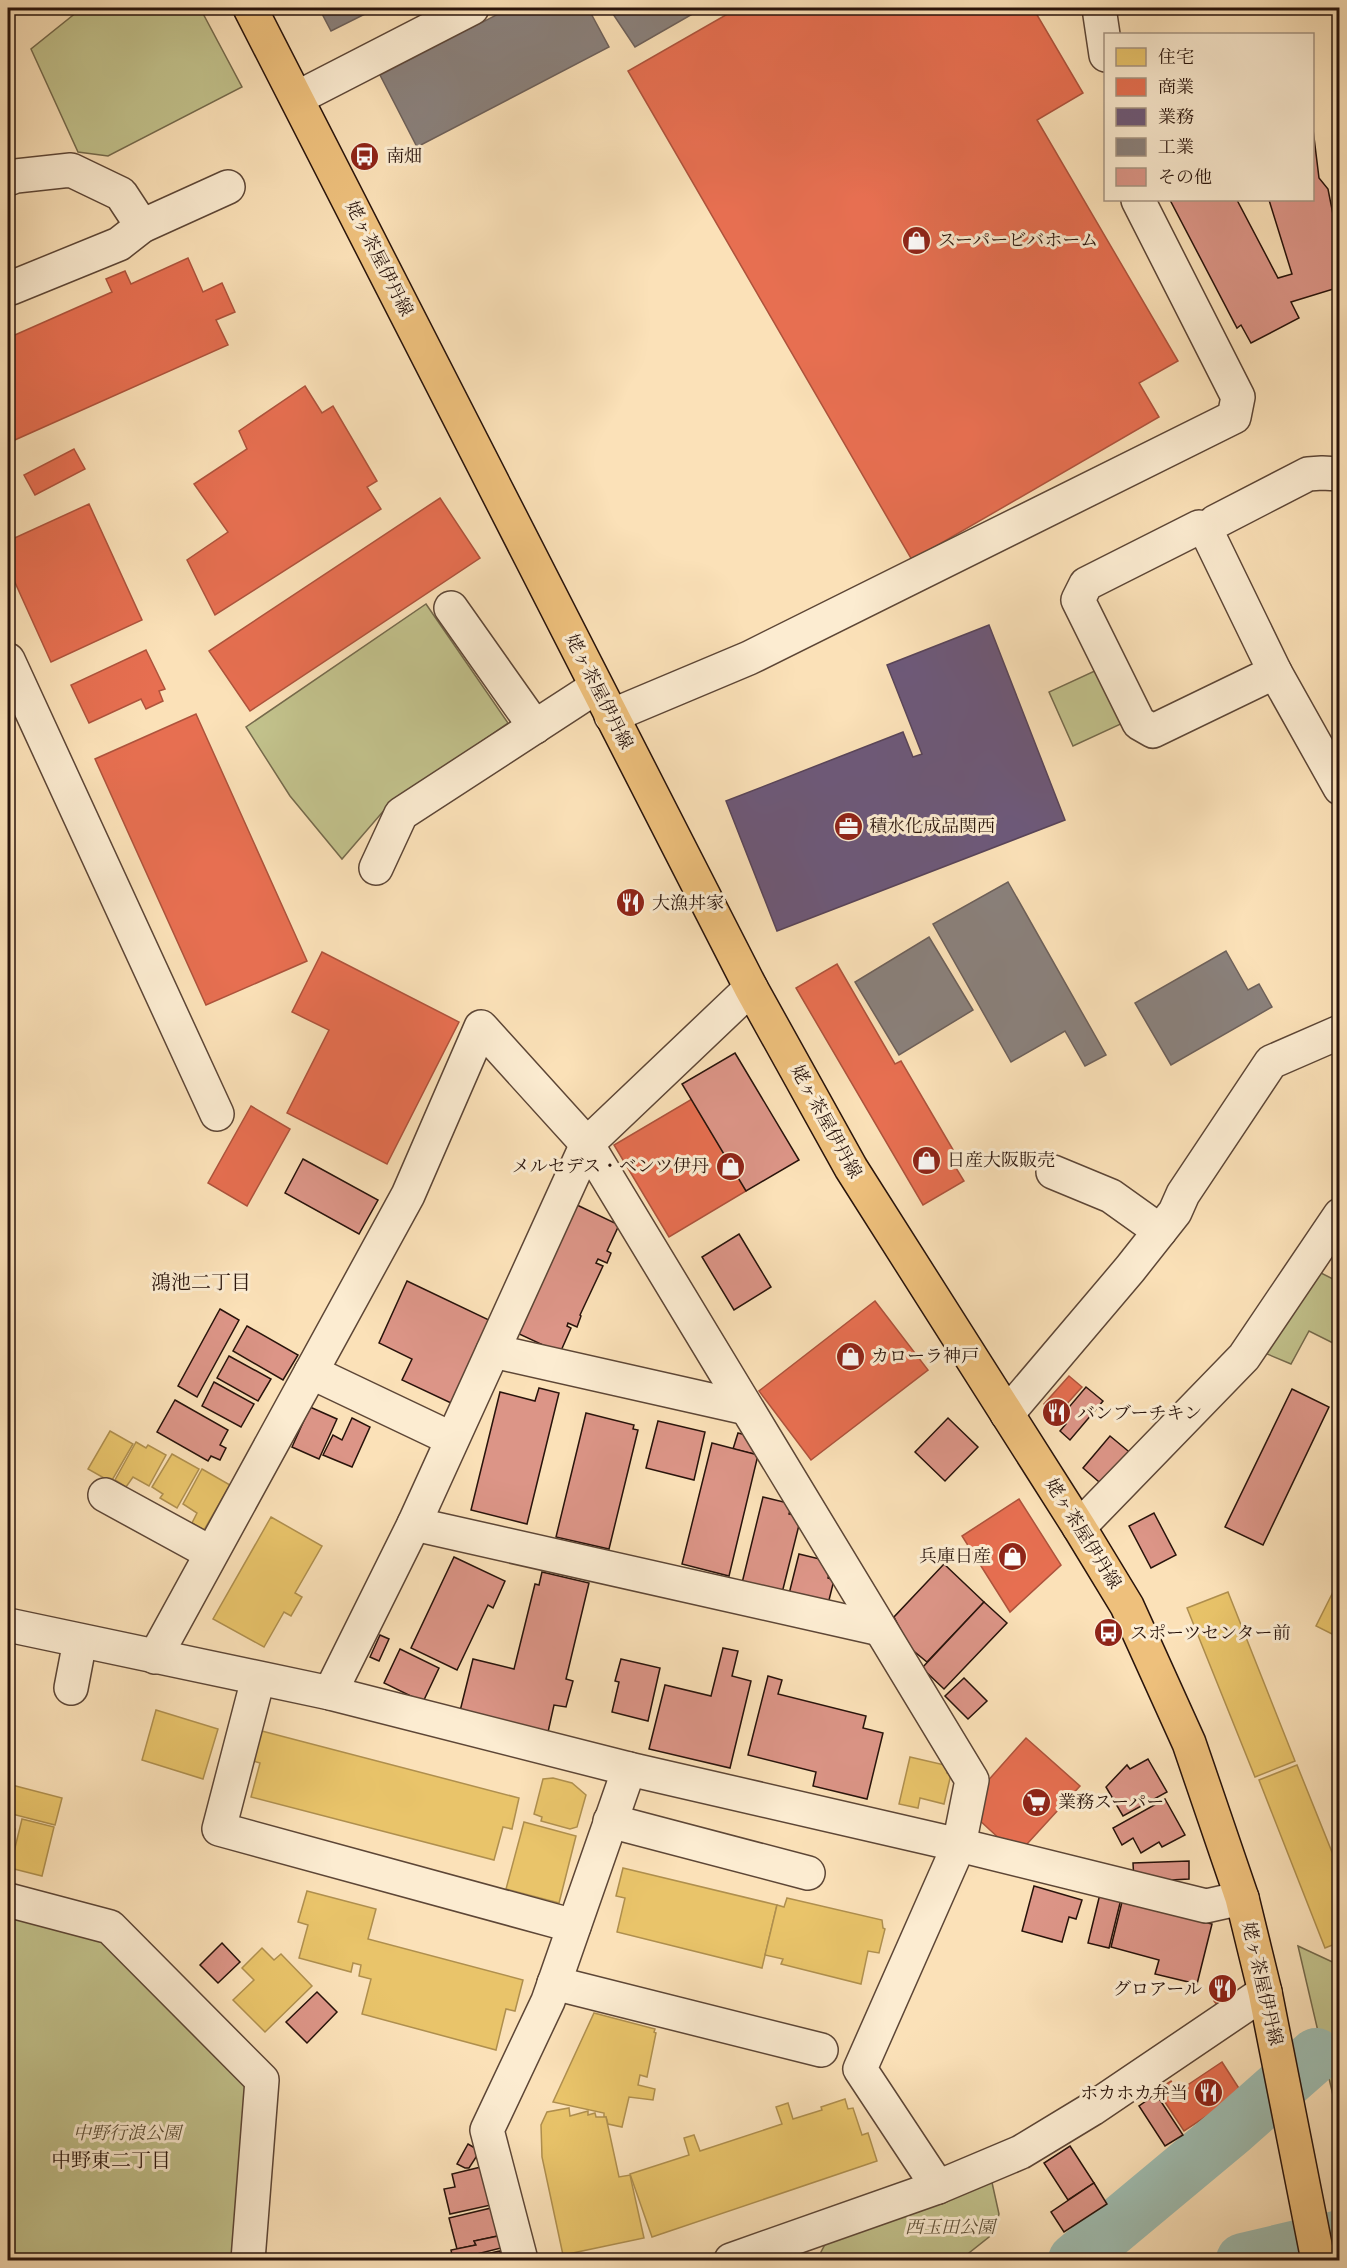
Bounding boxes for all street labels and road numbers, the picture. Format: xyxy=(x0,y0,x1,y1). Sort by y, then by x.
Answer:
street label: 姥ヶ茶屋伊丹線 xyxy=(340,198,418,320)
street label: 姥ヶ茶屋伊丹線 xyxy=(560,631,638,753)
street label: 姥ヶ茶屋伊丹線 xyxy=(785,1061,867,1183)
street label: 姥ヶ茶屋伊丹線 xyxy=(1040,1474,1126,1594)
street label: 姥ヶ茶屋伊丹線 xyxy=(1237,1920,1287,2048)

